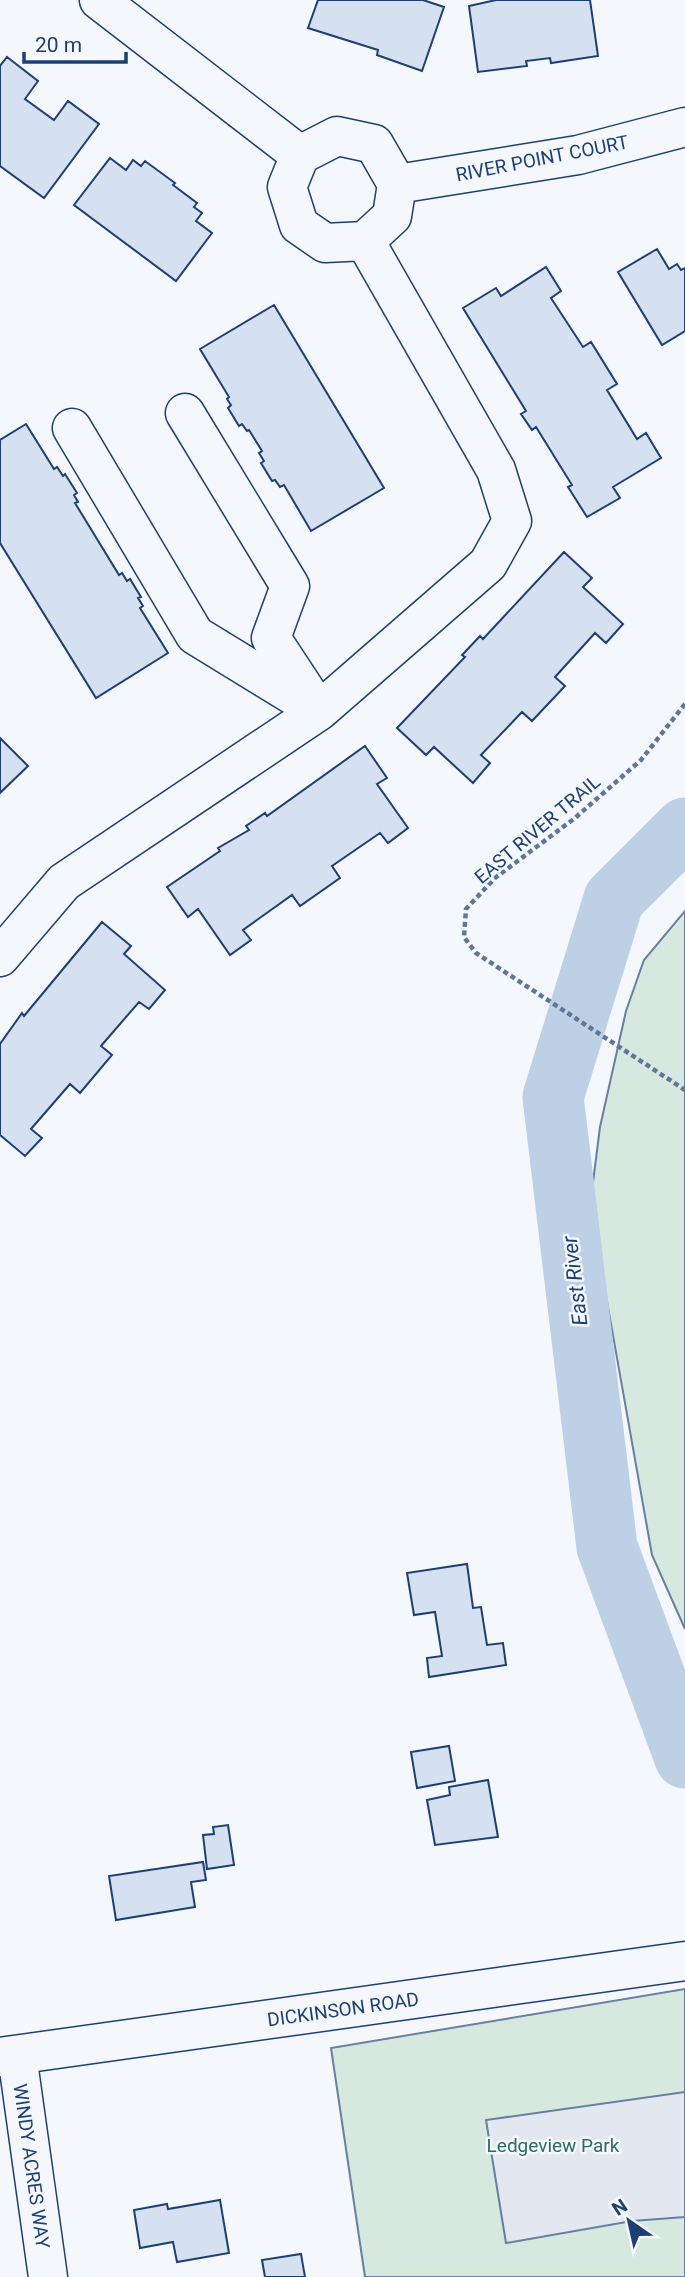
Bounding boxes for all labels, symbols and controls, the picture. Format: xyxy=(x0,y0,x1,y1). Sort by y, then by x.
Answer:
scale bar xyxy=(24,21,126,65)
text: 20 m xyxy=(35,33,82,57)
street label: RIVER POINT COURT xyxy=(454,130,630,187)
street label: EAST RIVER TRAIL xyxy=(470,770,605,889)
water label: East River xyxy=(557,1234,592,1327)
street label: DICKINSON ROAD xyxy=(266,1987,420,2032)
street label: WINDY ACRES WAY xyxy=(9,2082,55,2251)
park label: Ledgeview Park xyxy=(487,2134,620,2157)
north arrow xyxy=(594,2186,664,2256)
text: N xyxy=(608,2194,632,2221)

